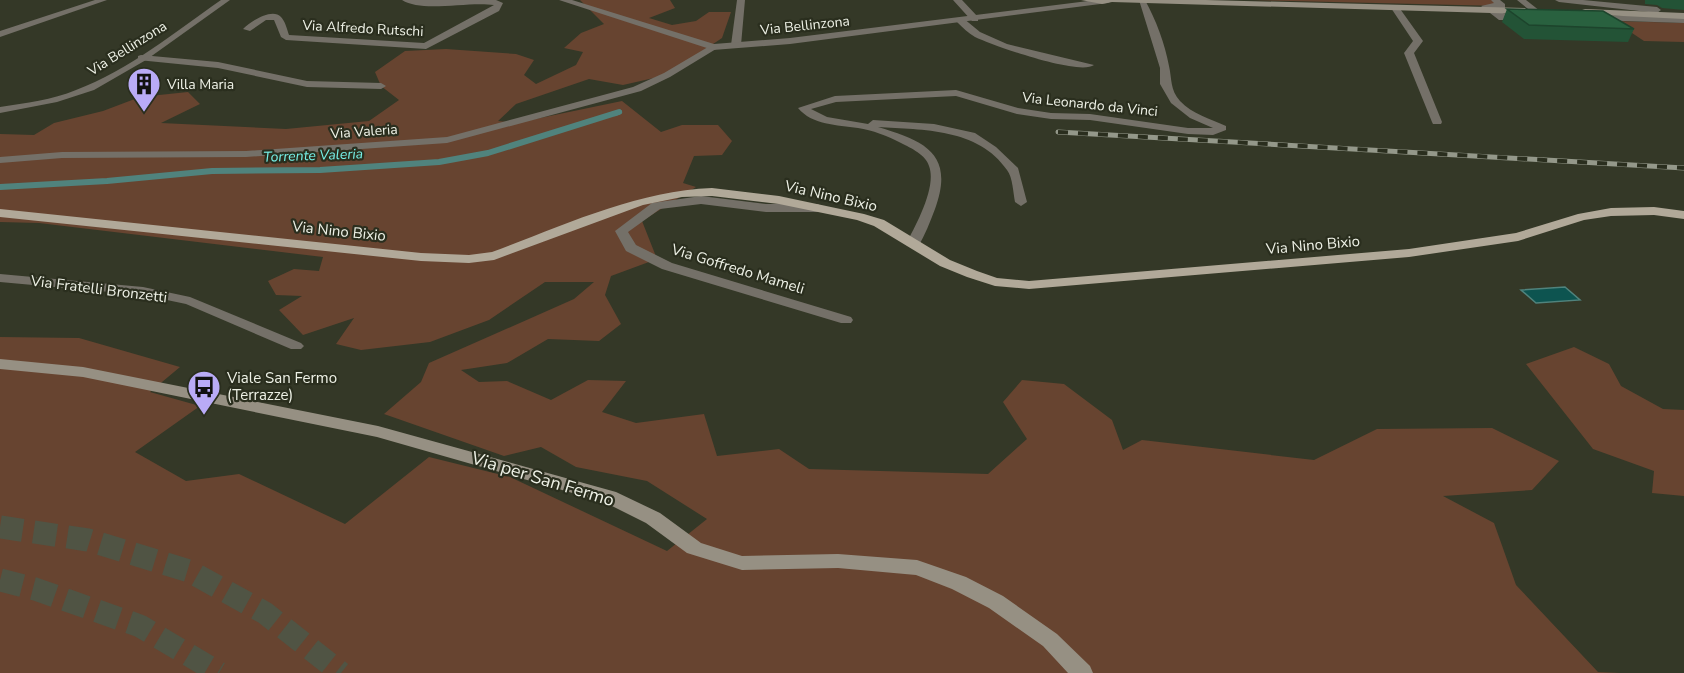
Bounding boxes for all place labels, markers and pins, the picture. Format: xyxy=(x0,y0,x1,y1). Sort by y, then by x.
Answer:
building icon: Villa Maria xyxy=(126,66,162,113)
place label: Villa Maria xyxy=(166,75,234,94)
place label: Viale San Fermo (Terrazze) xyxy=(226,368,337,405)
bus stop icon: Viale San Fermo (Terrazze) xyxy=(186,369,222,416)

